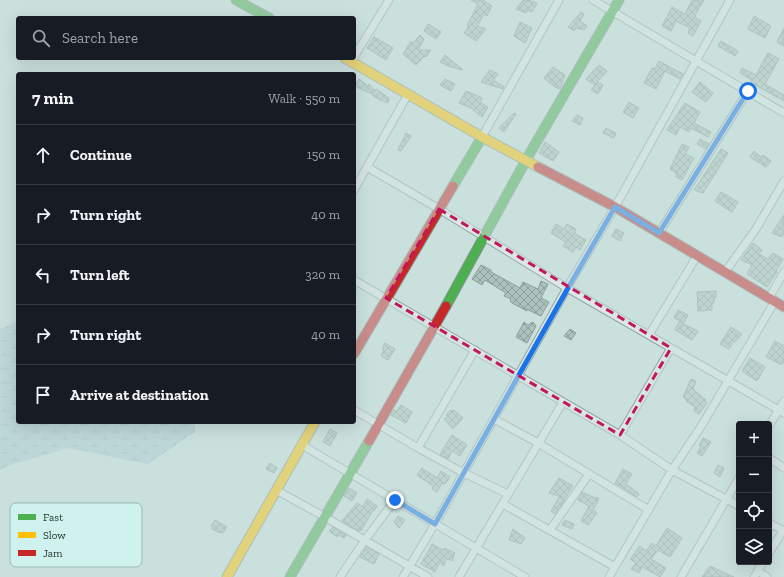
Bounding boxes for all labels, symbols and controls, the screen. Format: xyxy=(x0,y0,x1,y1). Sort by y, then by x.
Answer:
search box xyxy=(16,16,356,60)
icon: search xyxy=(30,27,52,49)
text: Search here xyxy=(62,29,138,47)
route start xyxy=(739,82,757,100)
text: 7 min xyxy=(32,88,74,108)
text: Walk · 550 m xyxy=(268,91,340,106)
icon: ahead xyxy=(32,144,54,166)
text: Continue xyxy=(70,146,132,164)
text: 150 m xyxy=(307,147,340,162)
icon: right xyxy=(32,204,54,226)
text: Turn right xyxy=(70,206,141,224)
text: 40 m xyxy=(311,207,340,222)
icon: left xyxy=(32,264,54,286)
text: Turn left xyxy=(70,266,130,284)
text: 320 m xyxy=(305,267,340,282)
icon: right xyxy=(32,324,54,346)
text: Turn right xyxy=(70,326,141,344)
text: 40 m xyxy=(311,327,340,342)
icon: arrive xyxy=(32,384,54,406)
text: Arrive at destination xyxy=(70,386,209,404)
map controls xyxy=(736,421,772,565)
button: + xyxy=(736,421,772,457)
button: − xyxy=(736,457,772,493)
route end xyxy=(386,491,404,509)
button: locate xyxy=(736,493,772,529)
legend xyxy=(10,503,142,567)
text: Fast xyxy=(43,511,64,524)
text: Slow xyxy=(43,529,66,542)
button: layers xyxy=(736,529,772,565)
text: Jam xyxy=(43,547,63,560)

